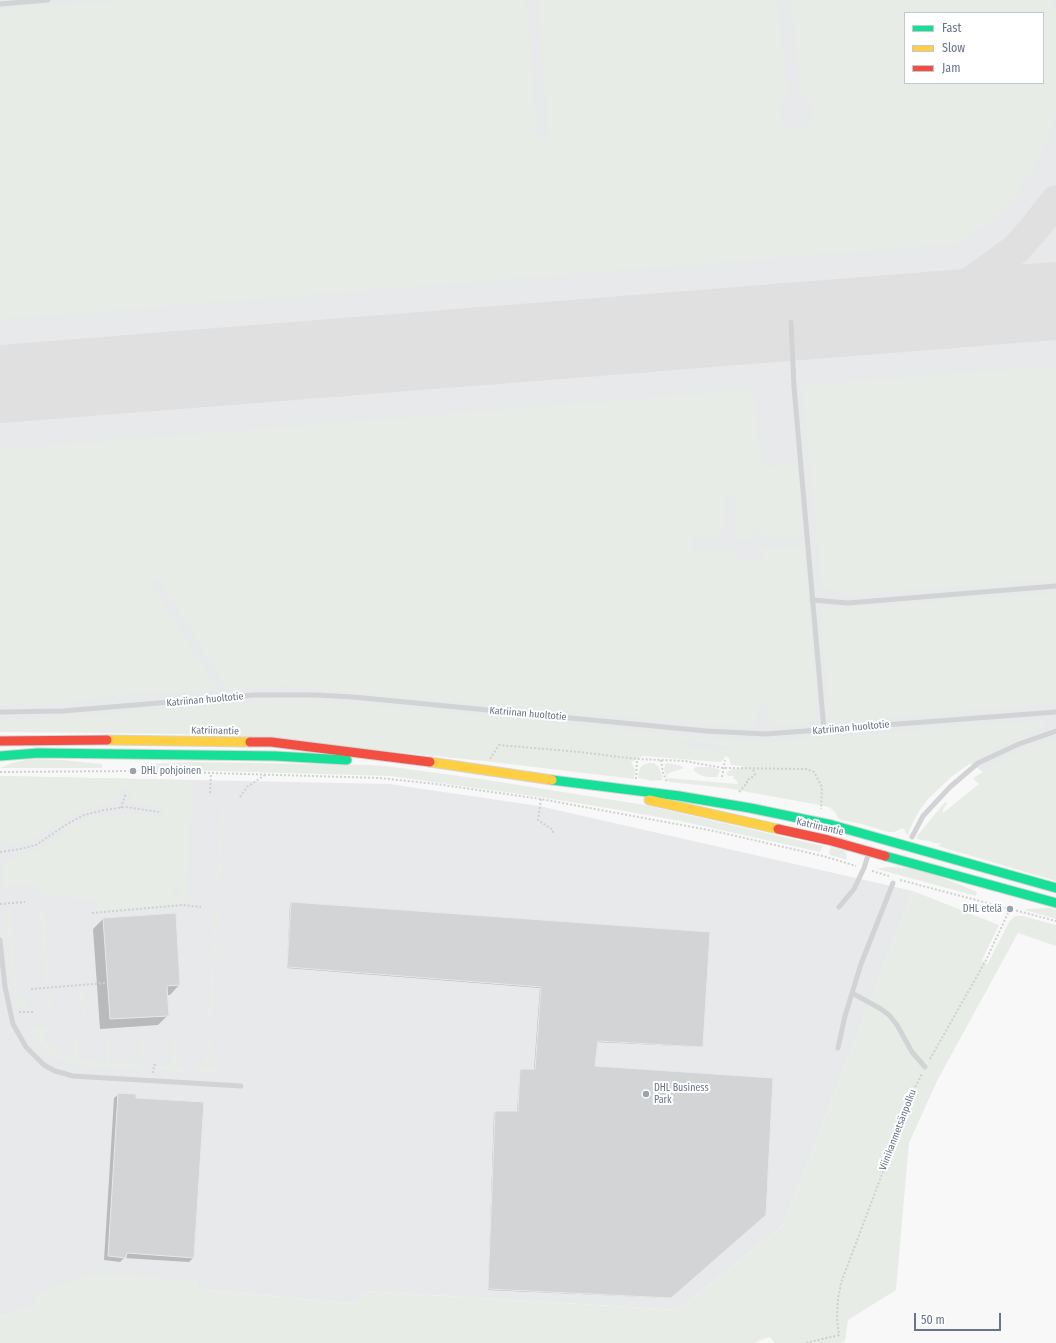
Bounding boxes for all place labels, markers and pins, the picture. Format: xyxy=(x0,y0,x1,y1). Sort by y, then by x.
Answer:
place label: DHL pohjoinen xyxy=(141,765,201,777)
marker: DHL pohjoinen xyxy=(128,766,138,776)
place label: DHL etelä xyxy=(963,903,1002,915)
marker: DHL etelä xyxy=(1005,904,1015,914)
place label: DHL Business Park xyxy=(654,1082,709,1106)
marker: DHL Business Park xyxy=(641,1089,651,1099)

